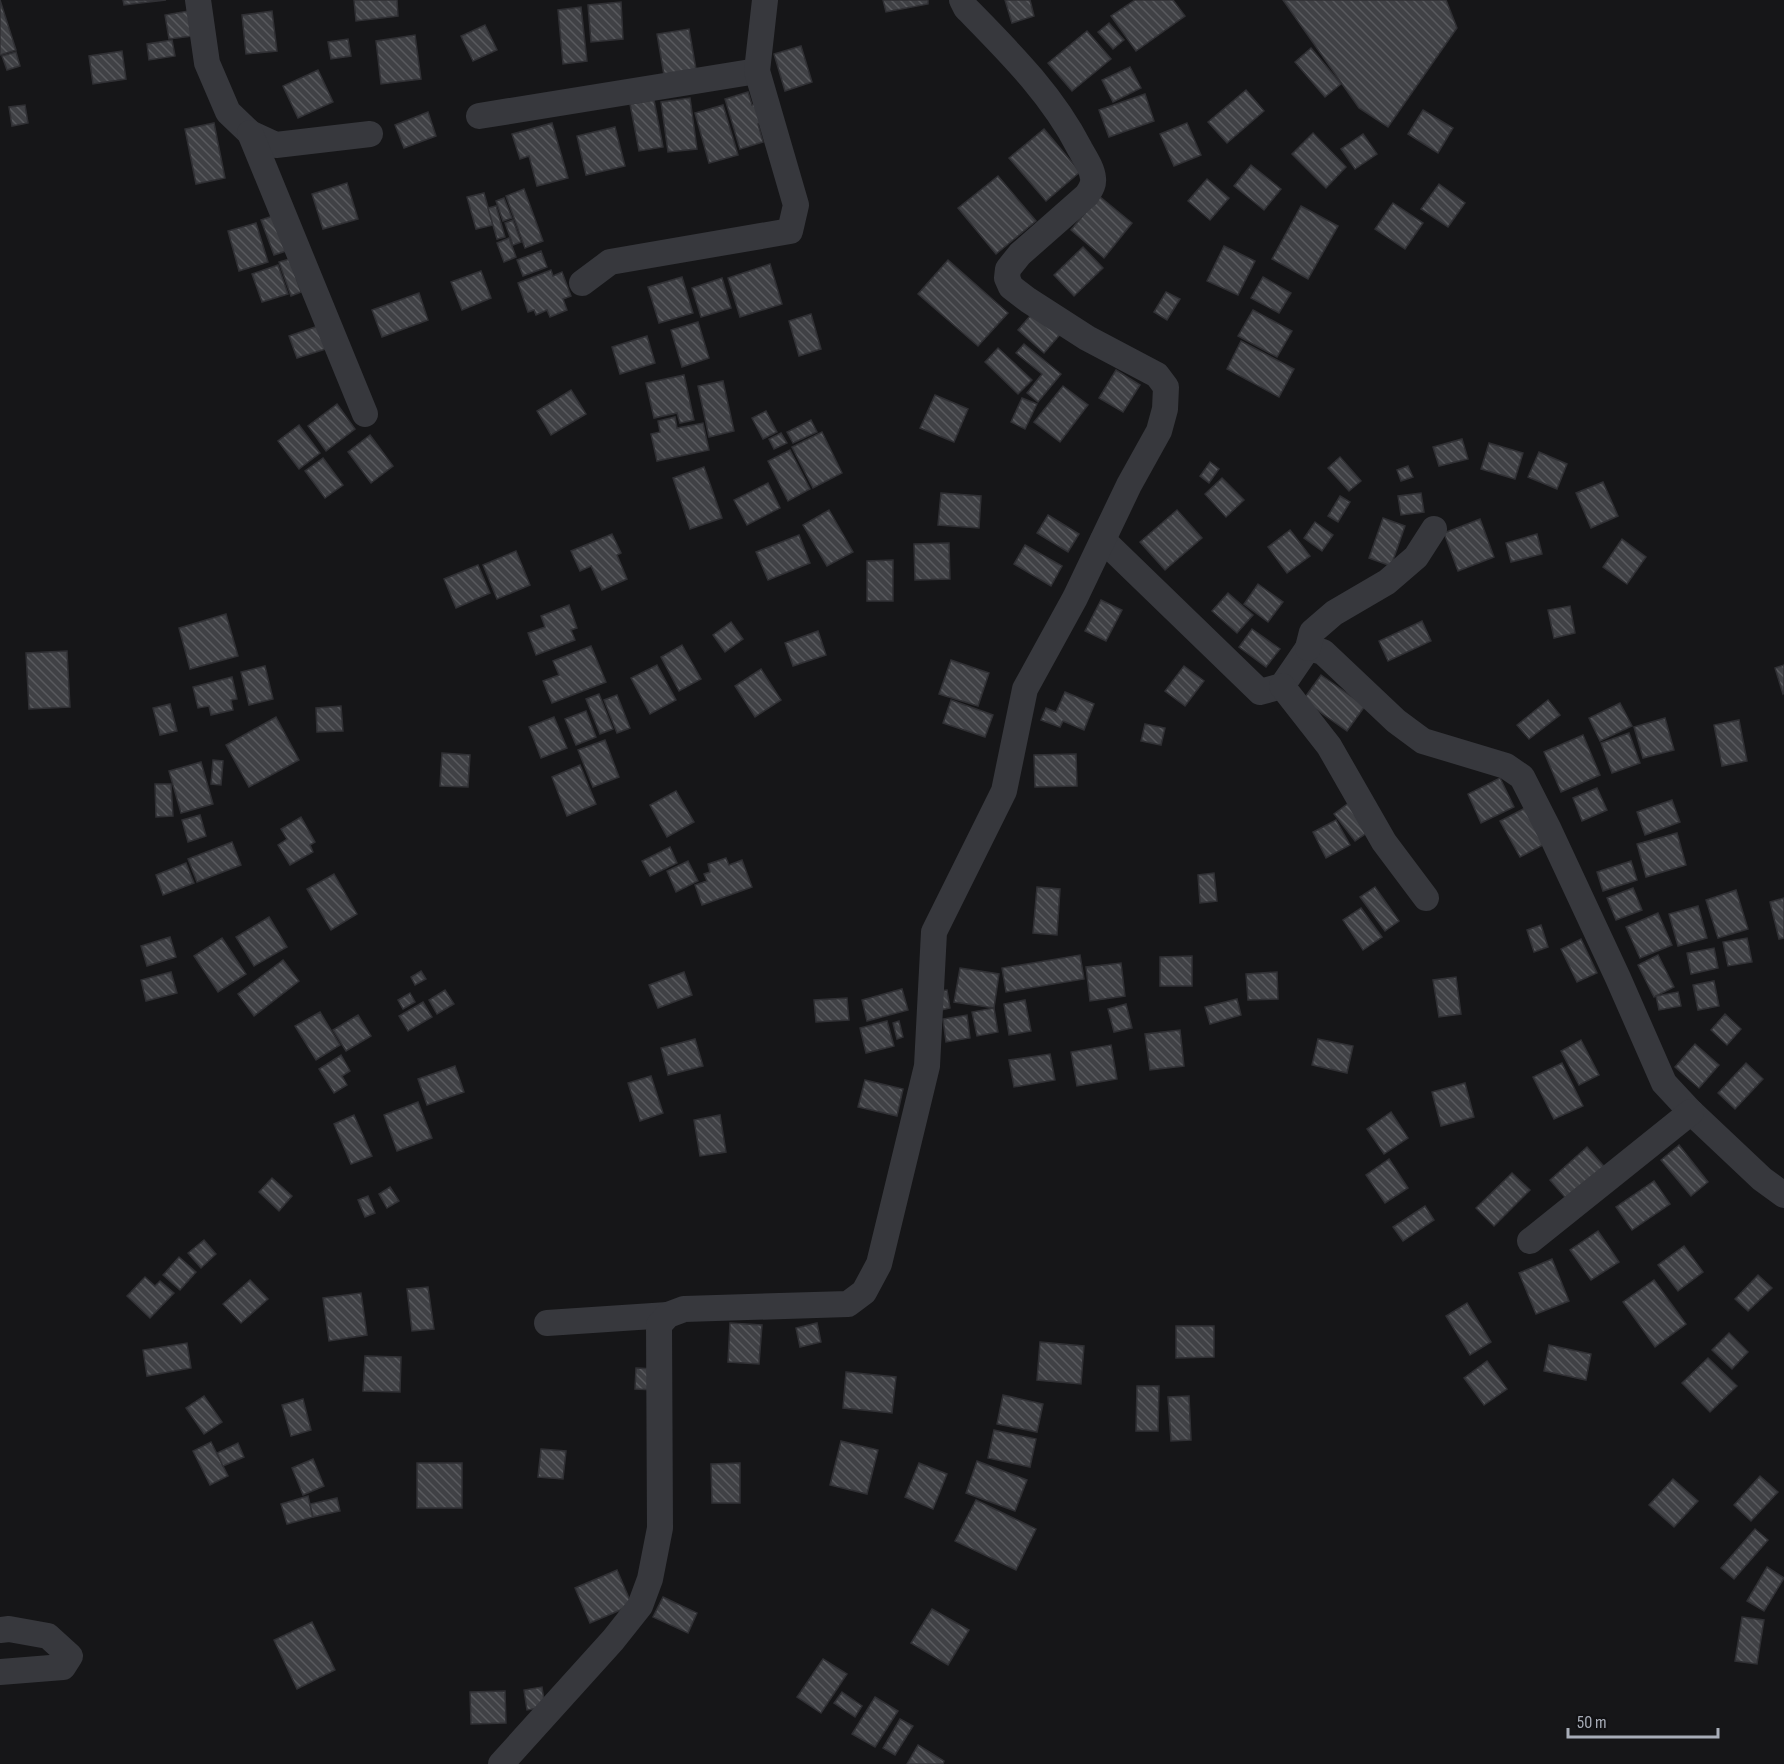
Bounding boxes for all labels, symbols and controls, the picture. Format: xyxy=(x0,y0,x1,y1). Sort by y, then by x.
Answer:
scale bar xyxy=(1568,1701,1718,1739)
text: 50 m xyxy=(1577,1712,1607,1733)

